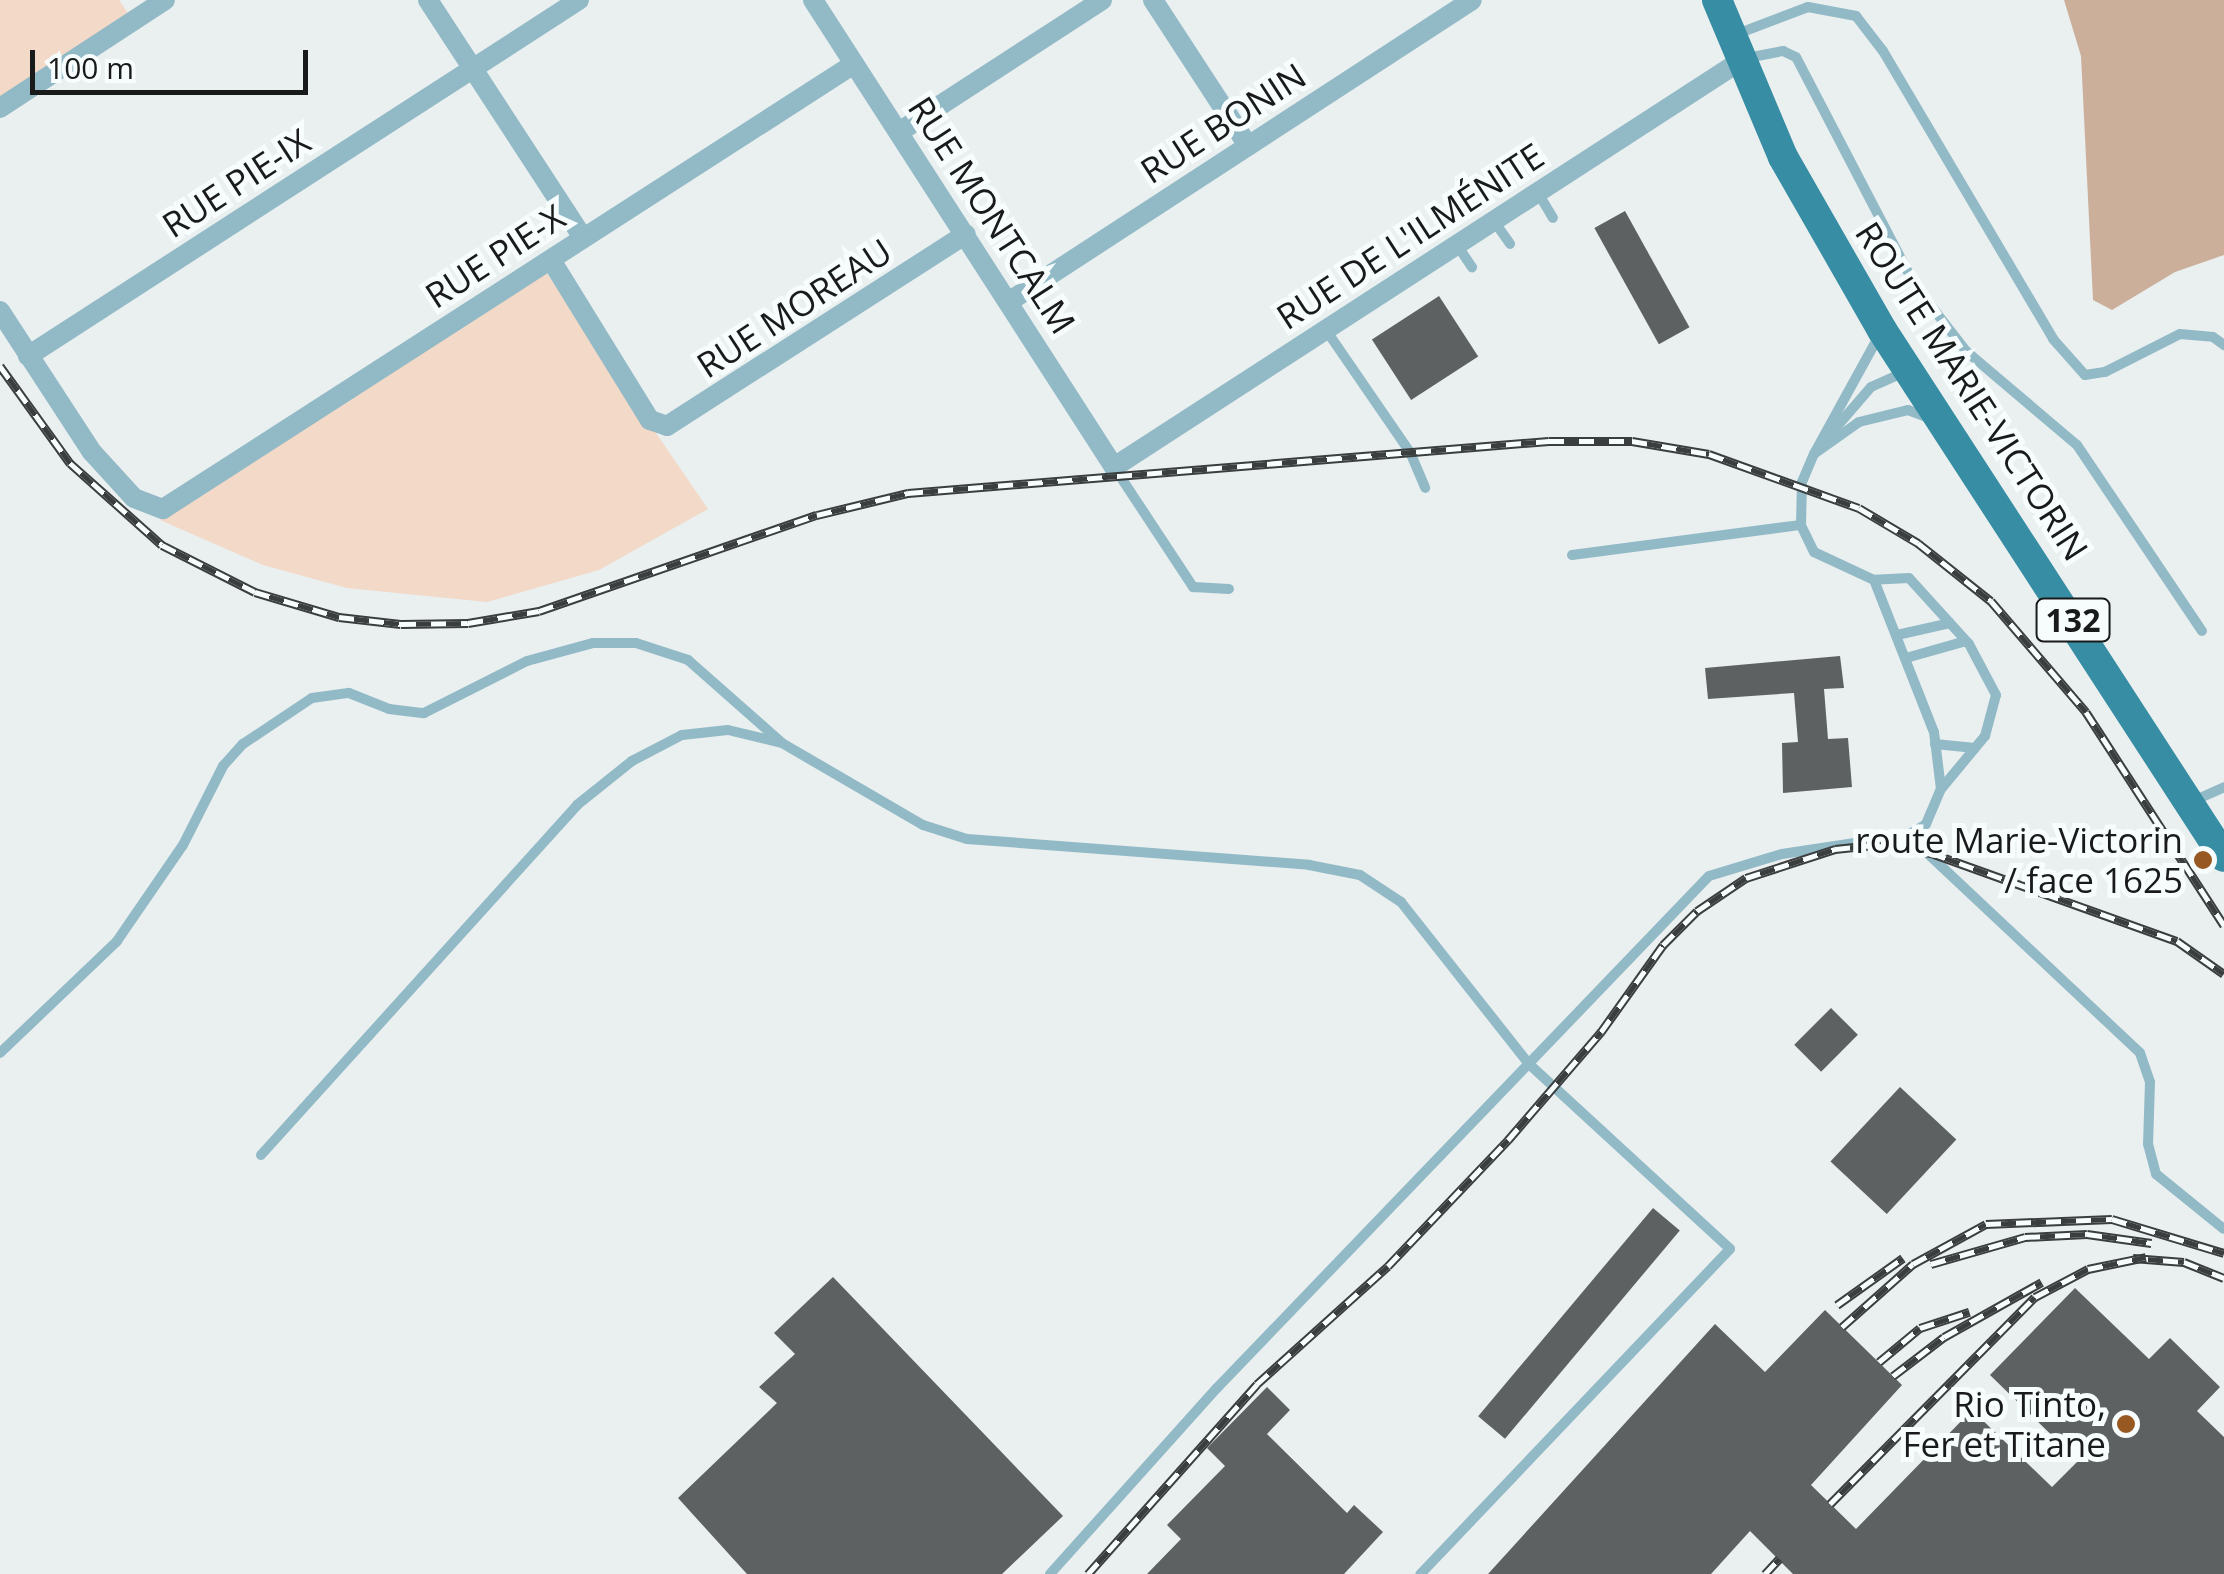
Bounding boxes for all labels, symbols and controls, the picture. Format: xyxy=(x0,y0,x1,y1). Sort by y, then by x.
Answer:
scale bar xyxy=(35,30,312,92)
text: 100 m xyxy=(47,47,134,88)
street label: RUE BONIN xyxy=(1133,54,1313,192)
street label: RUE MONTCALM xyxy=(900,89,1084,341)
street label: RUE PIE-IX xyxy=(154,120,318,246)
street label: RUE DE L'ILMÉNITE xyxy=(1269,134,1551,338)
street label: RUE PIE-X xyxy=(418,196,572,316)
street label: ROUTE MARIE-VICTORIN xyxy=(1847,214,2097,568)
street label: RUE MOREAU xyxy=(689,230,899,386)
road number: 132 xyxy=(2036,593,2110,647)
place label: route Marie-Victorin / face 1625 xyxy=(1855,819,2183,901)
marker: route Marie-Victorin / face 1625 xyxy=(2192,849,2214,871)
place label: Rio Tinto, Fer et Titane xyxy=(1903,1383,2106,1465)
marker: Rio Tinto, Fer et Titane xyxy=(2115,1413,2137,1435)

